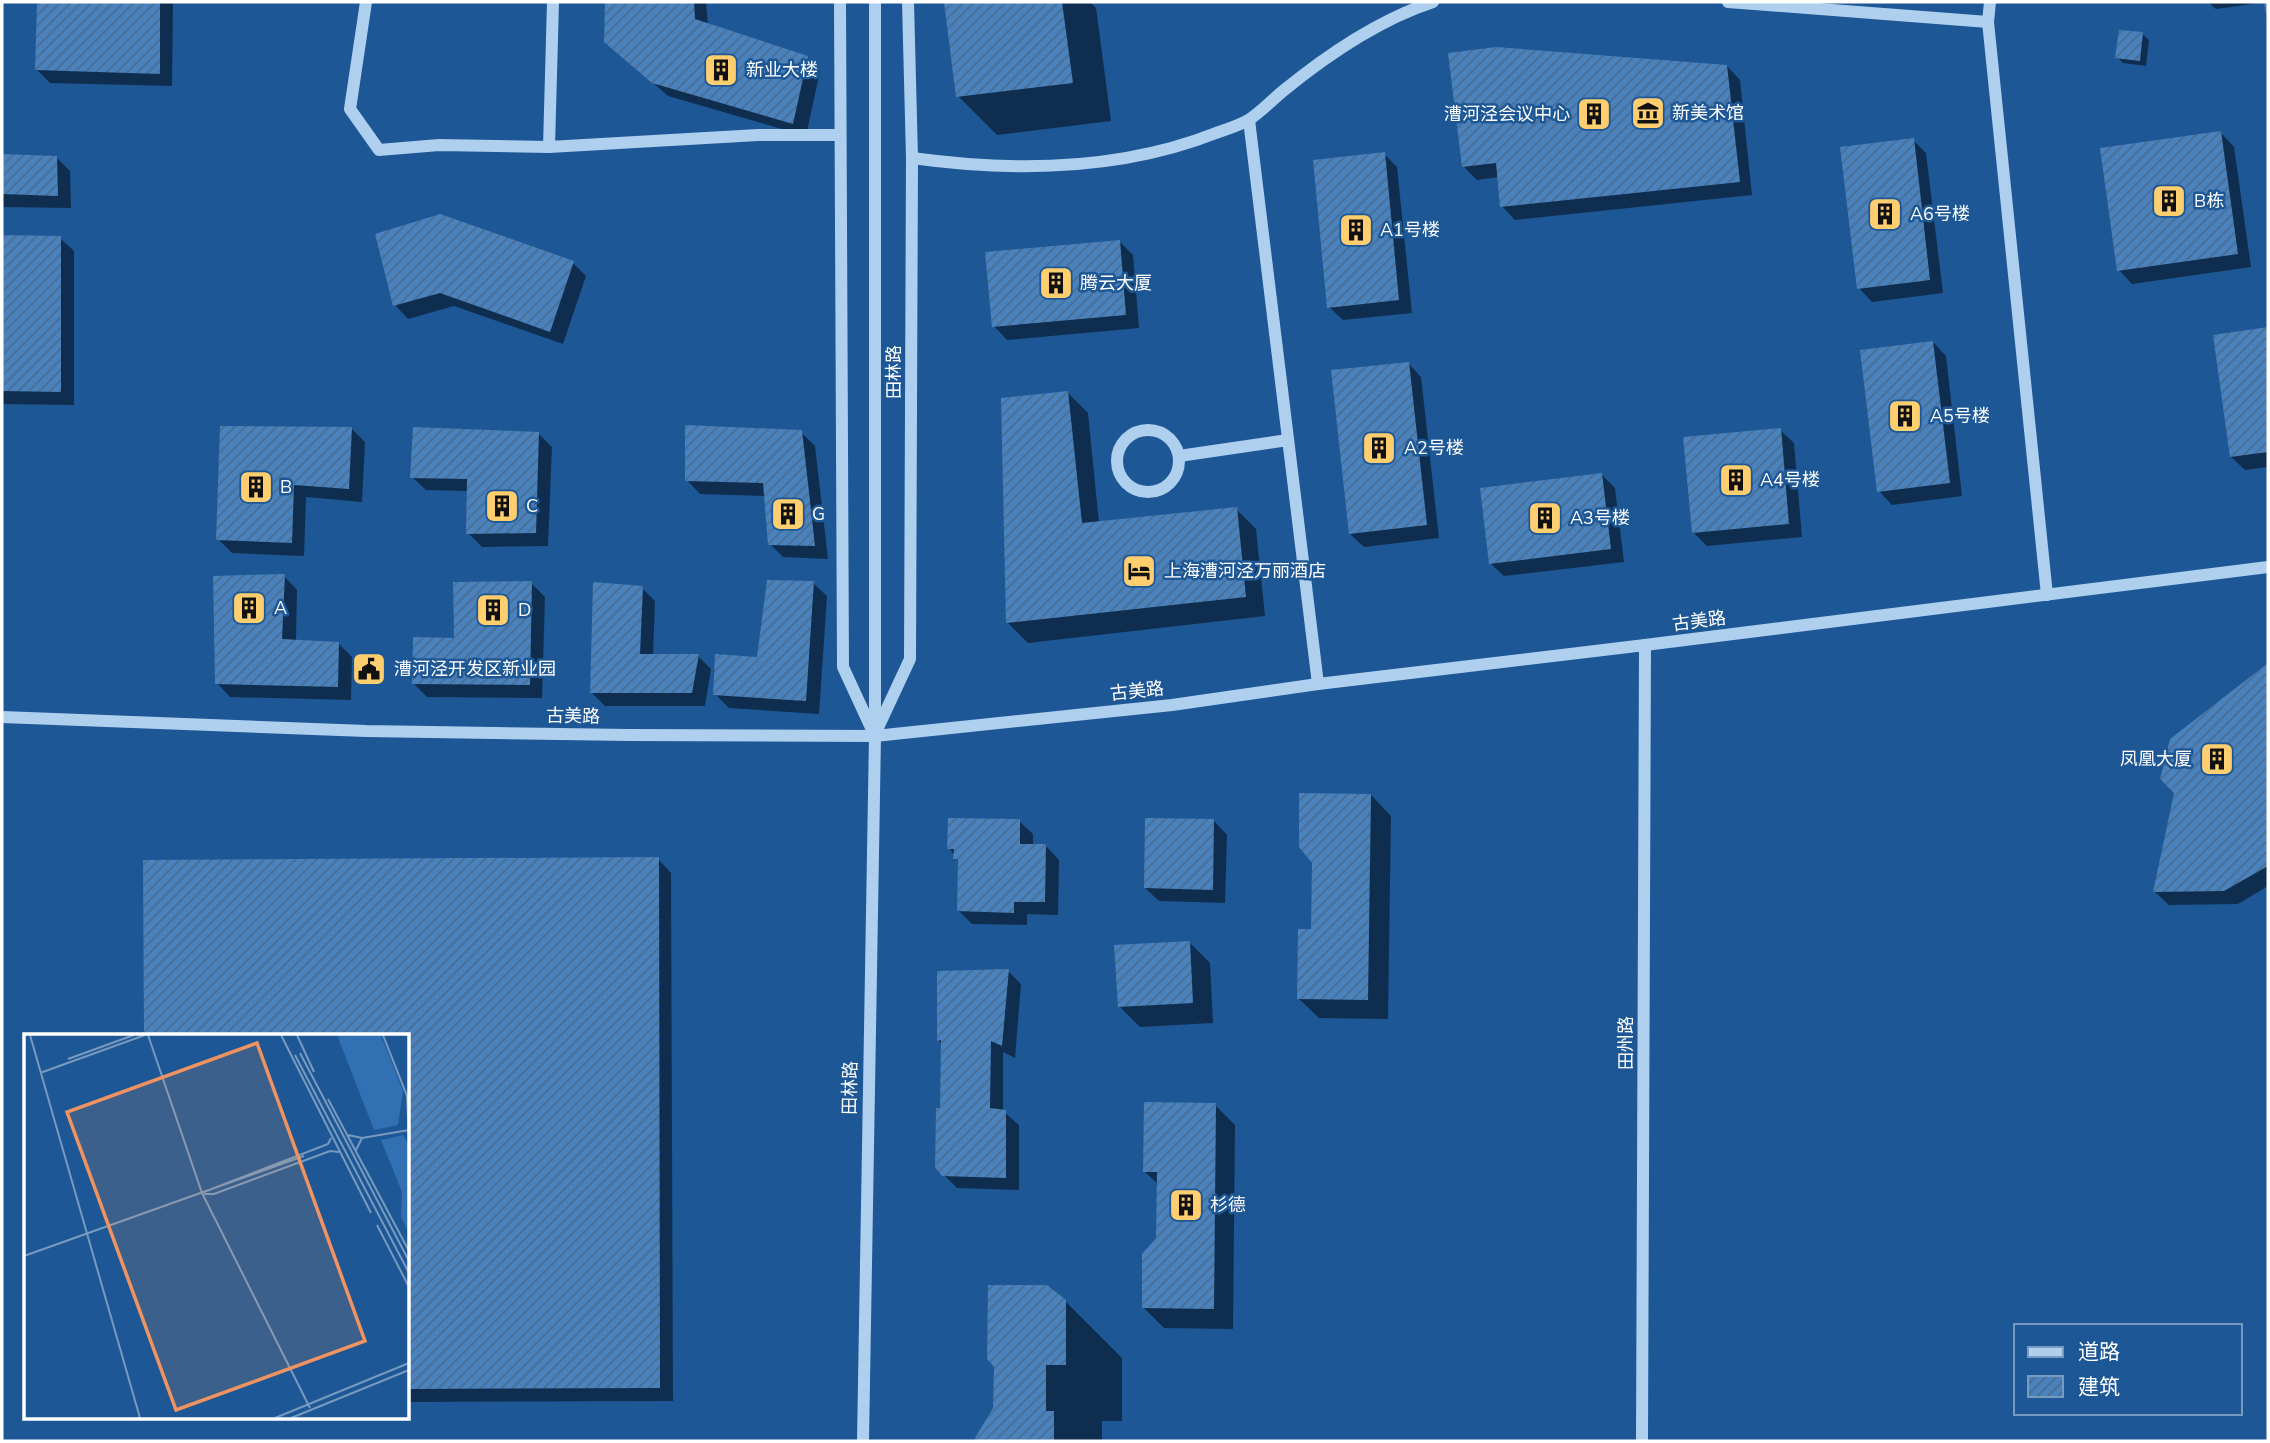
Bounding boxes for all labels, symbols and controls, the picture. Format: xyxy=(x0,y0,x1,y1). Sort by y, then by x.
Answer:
building icon: 新业大楼 xyxy=(702,51,740,89)
place label: 新业大楼 xyxy=(746,58,818,82)
museum icon: 新美术馆 xyxy=(1629,94,1667,132)
building icon: 漕河泾会议中心 xyxy=(1575,95,1613,133)
place label: 新美术馆 xyxy=(1672,101,1744,125)
place label: 漕河泾会议中心 xyxy=(1444,102,1570,126)
building icon: B栋 xyxy=(2150,182,2188,220)
place label: B栋 xyxy=(2194,189,2224,213)
building icon: A6号楼 xyxy=(1866,195,1904,233)
place label: A6号楼 xyxy=(1910,202,1970,226)
building icon: A1号楼 xyxy=(1337,211,1375,249)
place label: A1号楼 xyxy=(1380,218,1440,242)
building icon: 腾云大厦 xyxy=(1037,264,1075,302)
place label: 腾云大厦 xyxy=(1080,271,1152,295)
street label: 田林路 xyxy=(882,345,906,399)
building icon: A5号楼 xyxy=(1886,397,1924,435)
place label: A5号楼 xyxy=(1930,404,1990,428)
building icon: A2号楼 xyxy=(1360,429,1398,467)
place label: A2号楼 xyxy=(1404,436,1464,460)
building icon: A4号楼 xyxy=(1717,461,1755,499)
building icon: B xyxy=(237,468,275,506)
place label: A4号楼 xyxy=(1760,468,1820,492)
place label: B xyxy=(280,475,292,499)
building icon: C xyxy=(483,487,521,525)
place label: C xyxy=(526,494,538,518)
building icon: G xyxy=(769,495,807,533)
building icon: A3号楼 xyxy=(1526,499,1564,537)
place label: G xyxy=(812,502,825,526)
place label: A3号楼 xyxy=(1570,506,1630,530)
hotel icon: 上海漕河泾万丽酒店 xyxy=(1120,552,1158,590)
place label: 上海漕河泾万丽酒店 xyxy=(1164,559,1326,583)
building icon: A xyxy=(230,589,268,627)
building icon: D xyxy=(474,591,512,629)
place label: A xyxy=(274,596,287,620)
place label: D xyxy=(518,598,531,622)
street label: 古美路 xyxy=(1671,606,1727,636)
public building icon: 漕河泾开发区新业园 xyxy=(350,650,388,688)
place label: 漕河泾开发区新业园 xyxy=(394,657,556,681)
street label: 古美路 xyxy=(1109,676,1165,706)
street label: 古美路 xyxy=(546,704,600,728)
building icon: 凤凰大厦 xyxy=(2198,740,2236,778)
place label: 凤凰大厦 xyxy=(2120,747,2192,771)
street label: 田州路 xyxy=(1614,1016,1638,1070)
inset map xyxy=(24,1034,410,1418)
street label: 田林路 xyxy=(838,1061,862,1115)
building icon: 杉德 xyxy=(1167,1186,1205,1224)
place label: 杉德 xyxy=(1210,1193,1246,1217)
legend xyxy=(2014,1324,2242,1415)
text: 道路 xyxy=(2078,1338,2120,1366)
text: 建筑 xyxy=(2078,1373,2120,1401)

